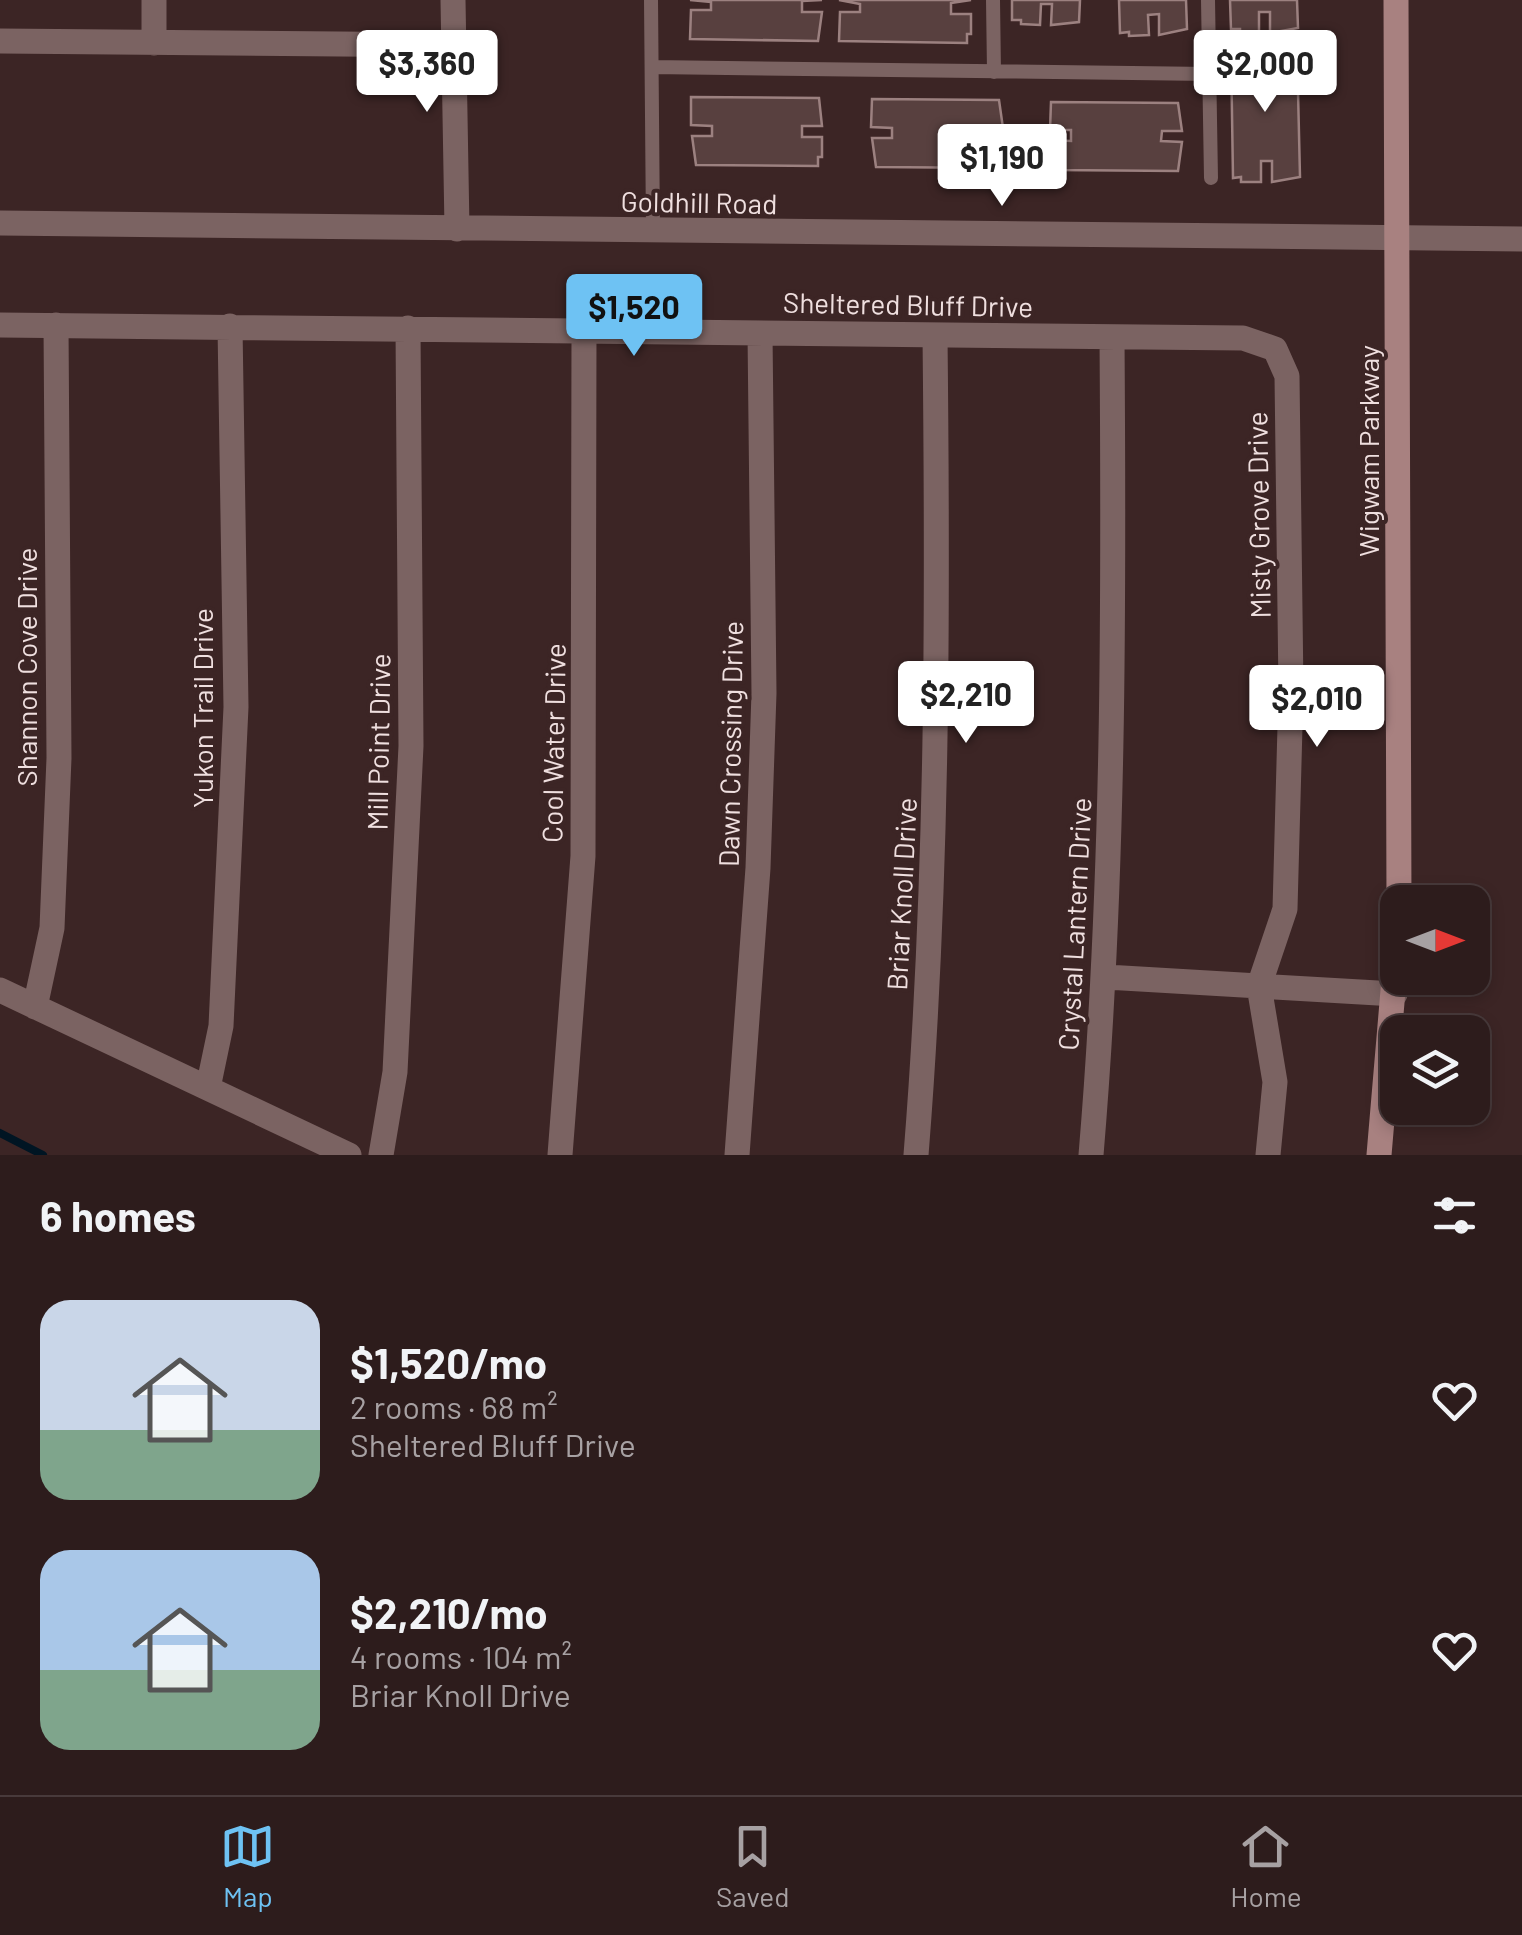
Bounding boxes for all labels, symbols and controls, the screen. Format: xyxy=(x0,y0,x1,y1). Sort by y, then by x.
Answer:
pin: $3,360 xyxy=(346,30,508,115)
pin: $2,000 xyxy=(1184,30,1346,115)
text: $3,360 xyxy=(379,43,475,81)
text: $2,000 xyxy=(1216,43,1314,81)
pin: $1,190 xyxy=(921,124,1083,209)
text: $1,190 xyxy=(960,137,1044,175)
street label: Goldhill Road xyxy=(620,184,778,220)
pin: $1,520 xyxy=(553,274,715,359)
street label: Sheltered Bluff Drive xyxy=(783,285,1033,323)
text: $1,520 xyxy=(588,287,680,325)
street label: Wigwam Parkway xyxy=(1351,345,1385,557)
street label: Misty Grove Drive xyxy=(1239,411,1277,619)
street label: Shannon Cove Drive xyxy=(9,547,43,787)
street label: Yukon Trail Drive xyxy=(185,608,219,808)
street label: Dawn Crossing Drive xyxy=(711,621,749,867)
street label: Cool Water Drive xyxy=(534,643,572,843)
street label: Mill Point Drive xyxy=(359,653,397,831)
pin: $2,210 xyxy=(885,661,1047,746)
pin: $2,010 xyxy=(1236,665,1398,750)
text: $2,210 xyxy=(920,674,1012,712)
text: $2,010 xyxy=(1271,678,1363,716)
street label: Briar Knoll Drive xyxy=(879,797,923,991)
street label: Crystal Lantern Drive xyxy=(1050,797,1098,1051)
north arrow xyxy=(1380,885,1490,995)
map controls xyxy=(1380,885,1490,1125)
button: layers xyxy=(1380,1015,1490,1125)
icon: filters xyxy=(1427,1188,1482,1243)
text: 6 homes xyxy=(40,1190,196,1240)
text: $1,520/mo xyxy=(350,1337,547,1387)
icon: home xyxy=(120,1340,240,1460)
icon: heart xyxy=(1427,1373,1482,1428)
text: 2 rooms · 68 m² xyxy=(350,1387,558,1425)
text: Sheltered Bluff Drive xyxy=(350,1425,636,1463)
text: $2,210/mo xyxy=(350,1587,548,1637)
icon: home xyxy=(120,1590,240,1710)
icon: heart xyxy=(1427,1623,1482,1678)
text: 4 rooms · 104 m² xyxy=(350,1637,572,1675)
text: Briar Knoll Drive xyxy=(350,1675,571,1713)
tab: Map xyxy=(220,1819,275,1913)
tab: Saved xyxy=(716,1819,789,1913)
tab: Home xyxy=(1230,1819,1302,1913)

